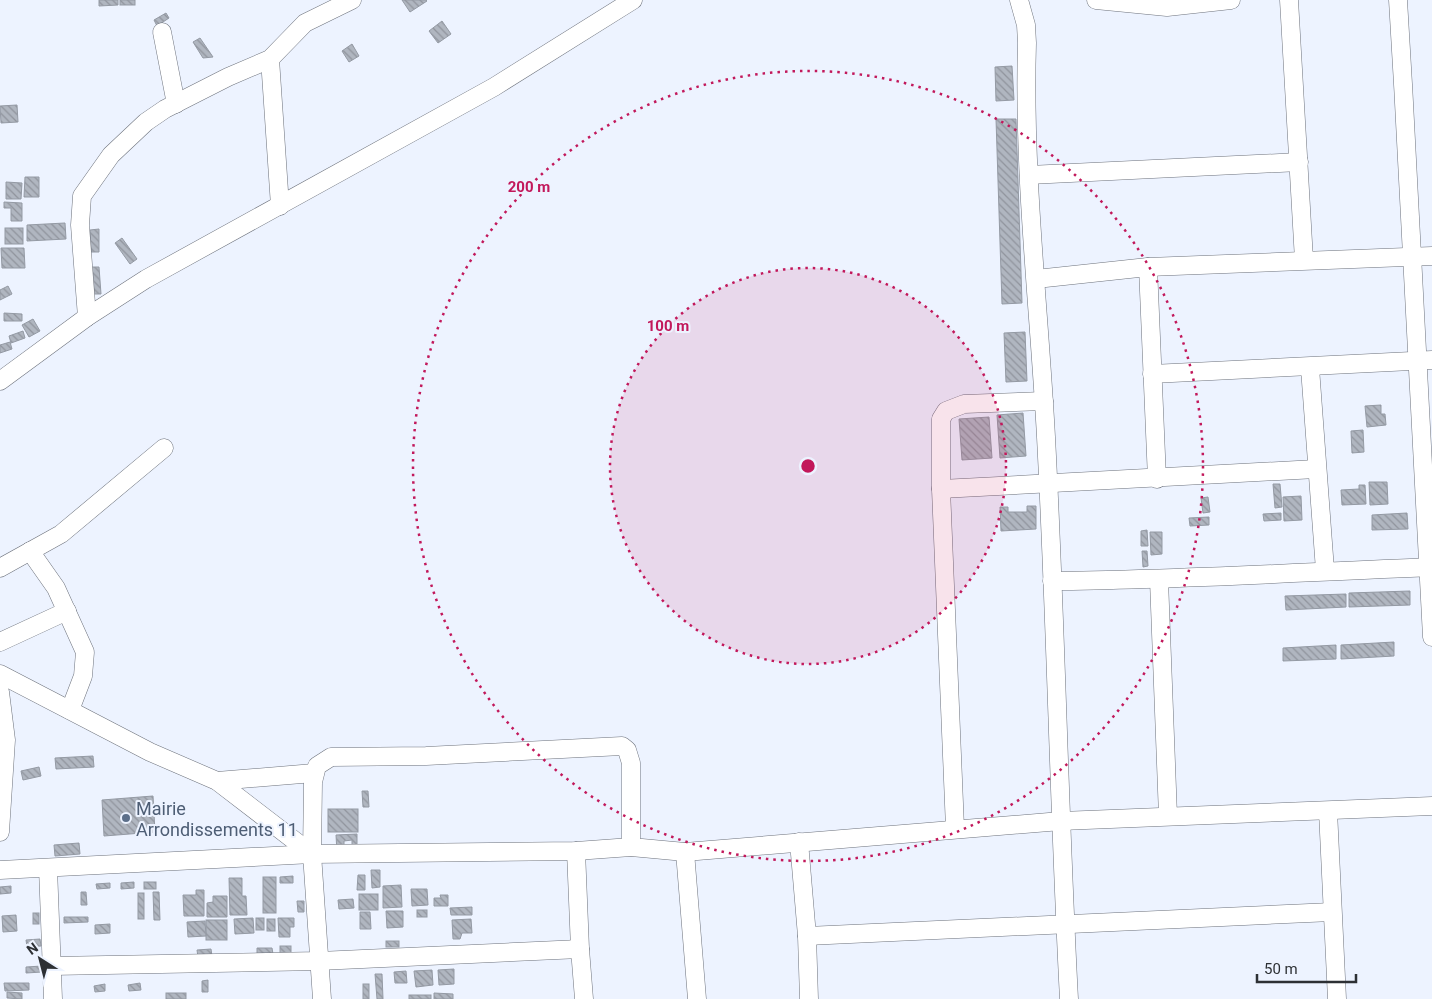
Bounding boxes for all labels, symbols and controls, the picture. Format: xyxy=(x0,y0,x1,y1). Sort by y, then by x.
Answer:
text: 200 m xyxy=(508,178,550,196)
text: 100 m xyxy=(647,317,689,335)
centre of rings xyxy=(799,457,817,475)
place label: Mairie Arrondissements 11 xyxy=(136,798,298,840)
marker: Mairie Arrondissements 11 xyxy=(120,812,132,824)
north arrow xyxy=(15,934,65,984)
text: N xyxy=(24,939,41,958)
scale bar xyxy=(1257,952,1356,984)
text: 50 m xyxy=(1264,960,1298,978)

